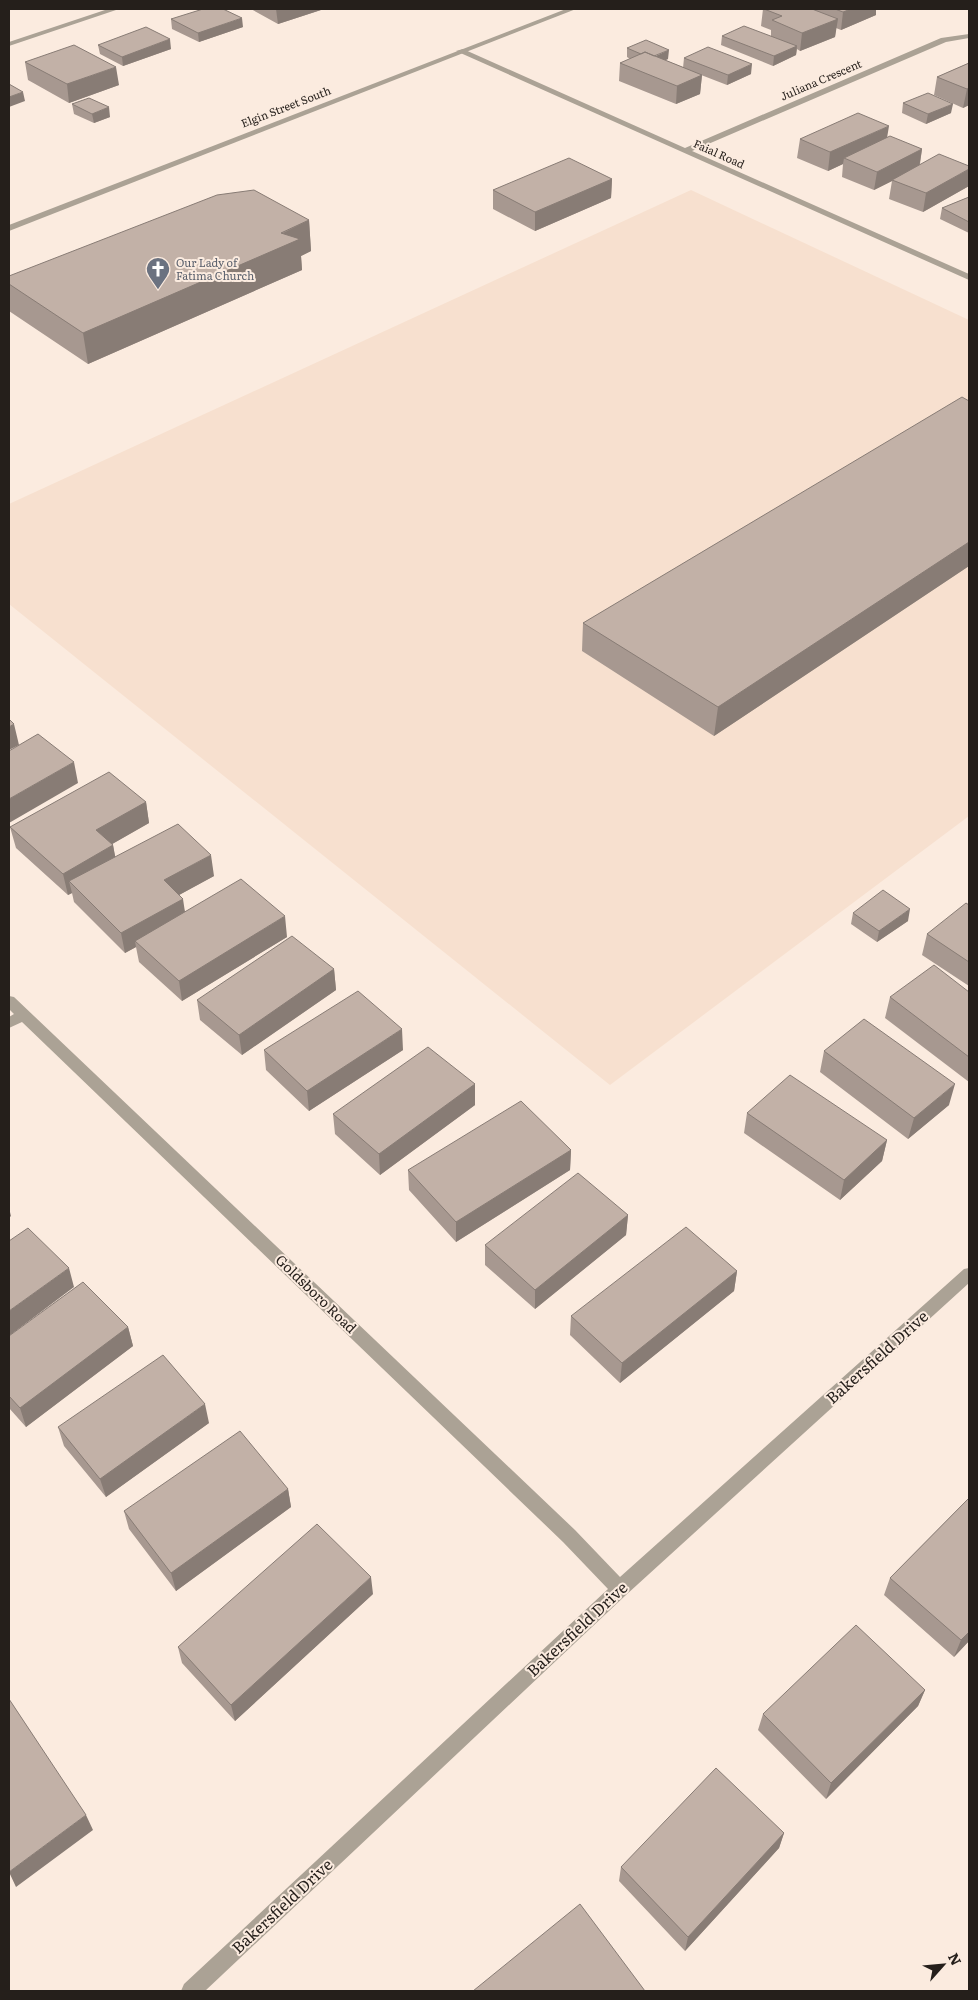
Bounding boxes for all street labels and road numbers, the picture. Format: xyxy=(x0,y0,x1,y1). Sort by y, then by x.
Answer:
street label: Juliana Crescent xyxy=(777,54,864,103)
street label: Elgin Street South xyxy=(238,82,333,131)
street label: Faial Road xyxy=(691,135,748,172)
street label: Goldsboro Road xyxy=(272,1249,362,1337)
street label: Bakersfield Drive xyxy=(820,1304,933,1409)
street label: Bakersfield Drive xyxy=(520,1575,632,1681)
street label: Bakersfield Drive xyxy=(225,1852,337,1958)

